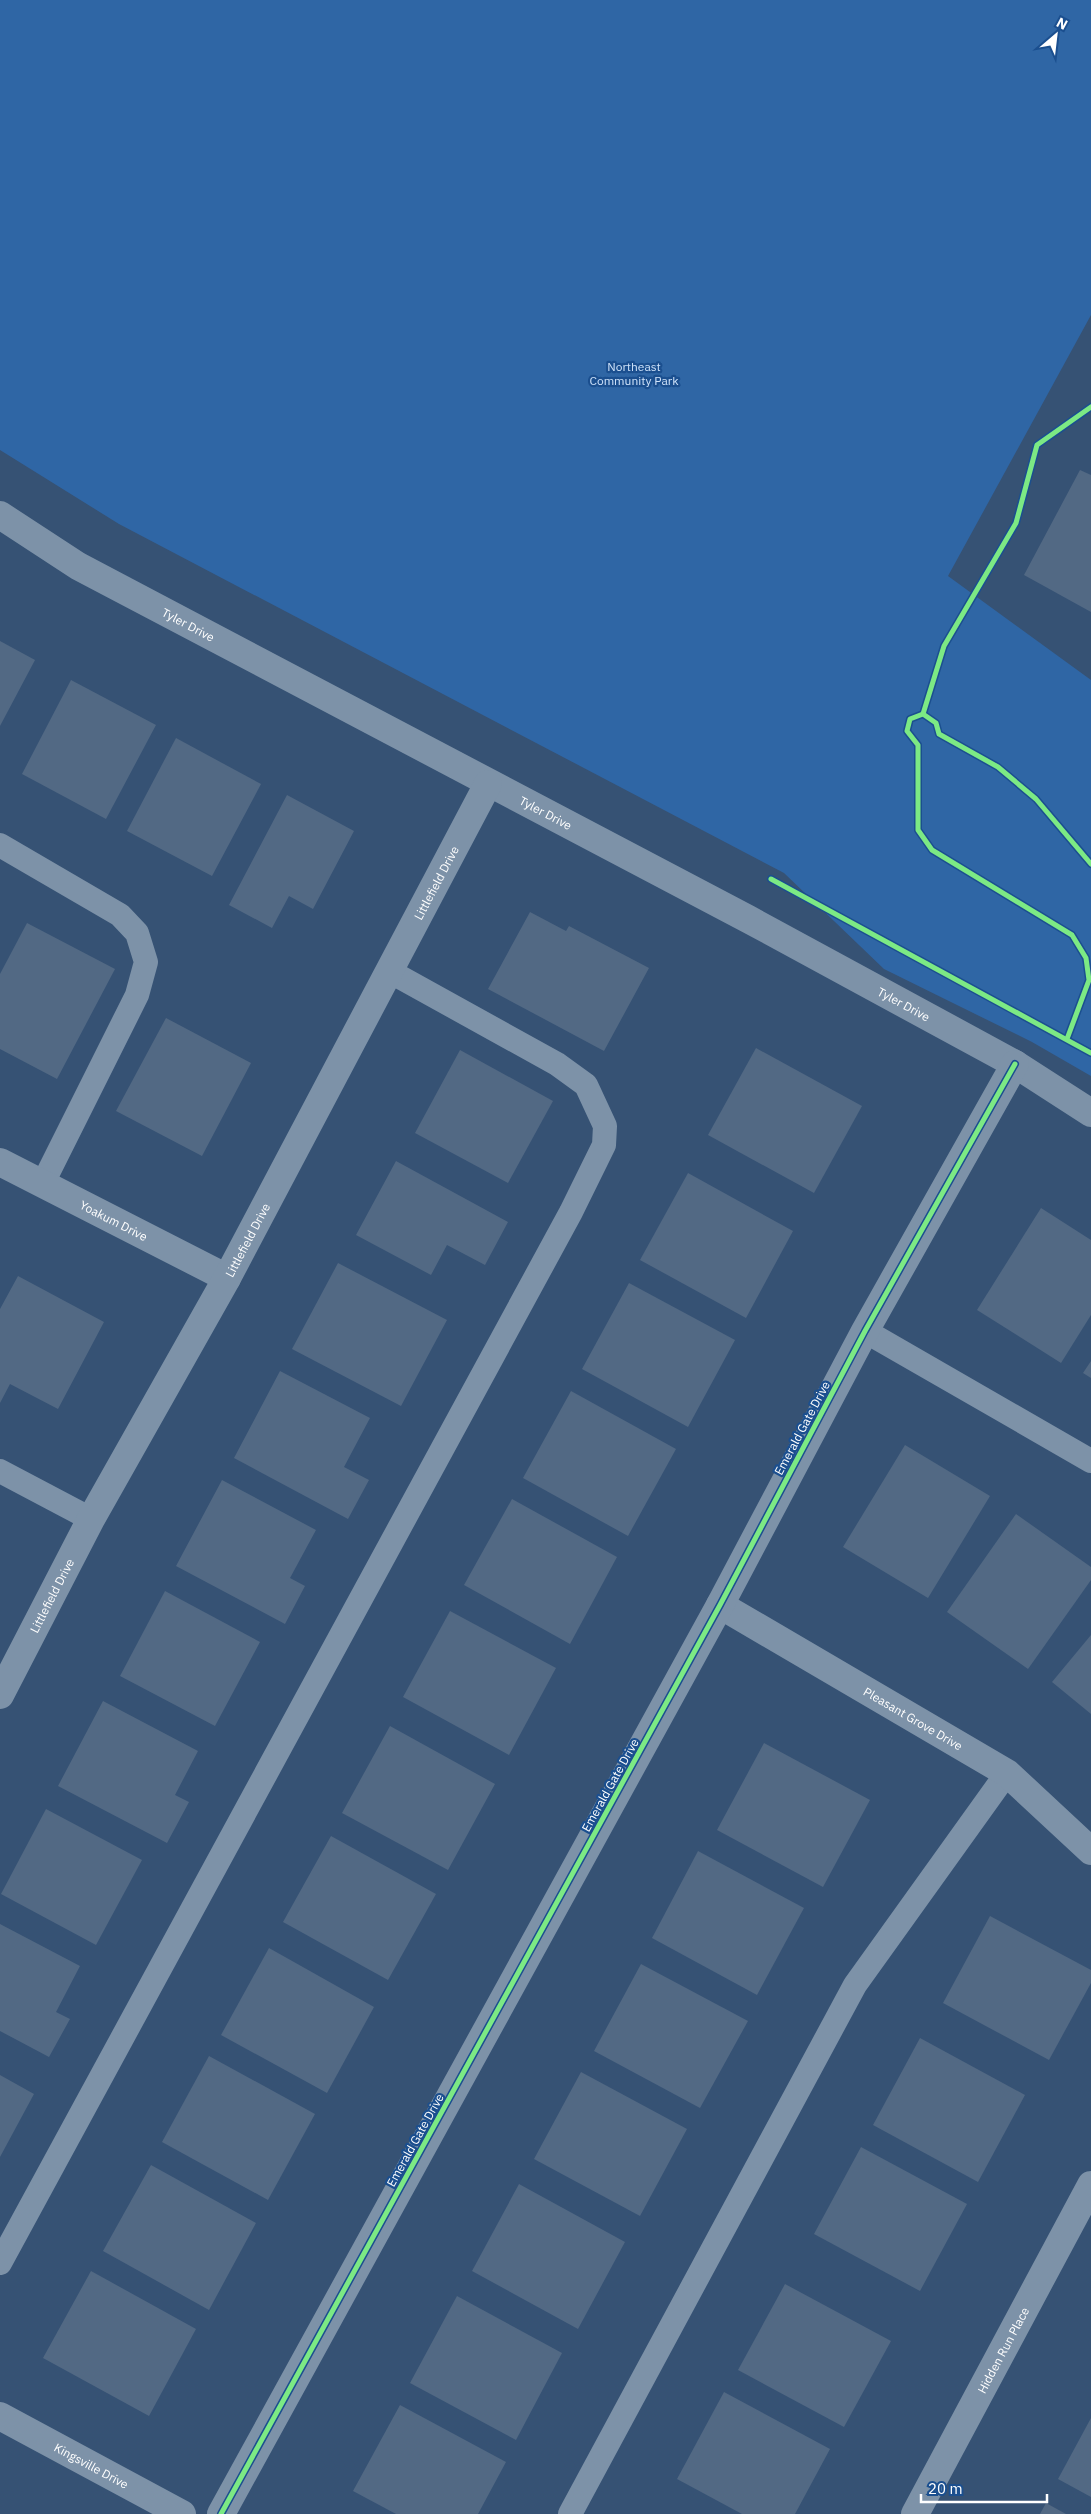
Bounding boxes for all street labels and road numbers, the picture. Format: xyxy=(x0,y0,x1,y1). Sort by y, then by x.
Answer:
street label: Tyler Drive xyxy=(160,604,218,644)
street label: Tyler Drive xyxy=(517,792,575,833)
street label: Littlefield Drive xyxy=(410,843,462,922)
street label: Tyler Drive xyxy=(875,983,933,1024)
street label: Yoakum Drive xyxy=(78,1197,151,1244)
street label: Littlefield Drive xyxy=(221,1200,273,1279)
street label: Emerald Gate Drive xyxy=(771,1378,833,1477)
street label: Littlefield Drive xyxy=(26,1555,77,1635)
street label: Pleasant Grove Drive xyxy=(861,1683,966,1753)
street label: Emerald Gate Drive xyxy=(578,1736,642,1834)
street label: Emerald Gate Drive xyxy=(383,2091,447,2189)
street label: Hidden Run Place xyxy=(974,2304,1032,2396)
street label: Kingsville Drive xyxy=(52,2439,132,2492)

